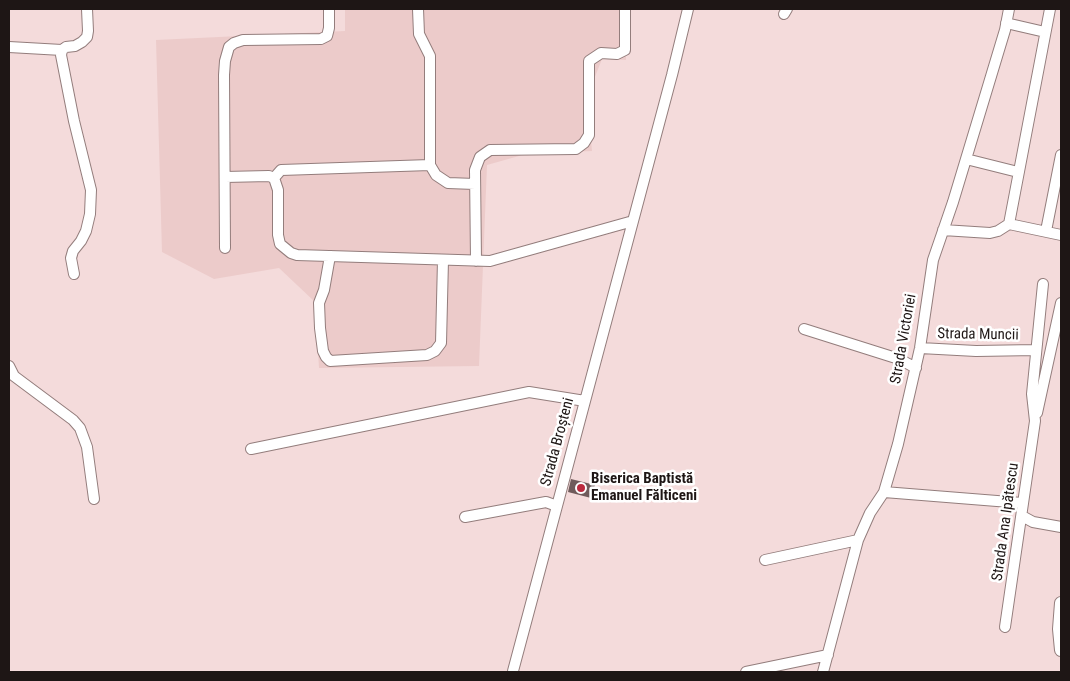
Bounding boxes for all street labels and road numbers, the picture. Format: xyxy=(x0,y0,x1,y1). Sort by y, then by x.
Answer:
street label: Strada Victoriei xyxy=(887,293,921,385)
street label: Strada Muncii xyxy=(937,325,1019,345)
street label: Strada Broșteni xyxy=(538,396,578,488)
street label: Strada Ana Ipătescu xyxy=(989,462,1023,582)

